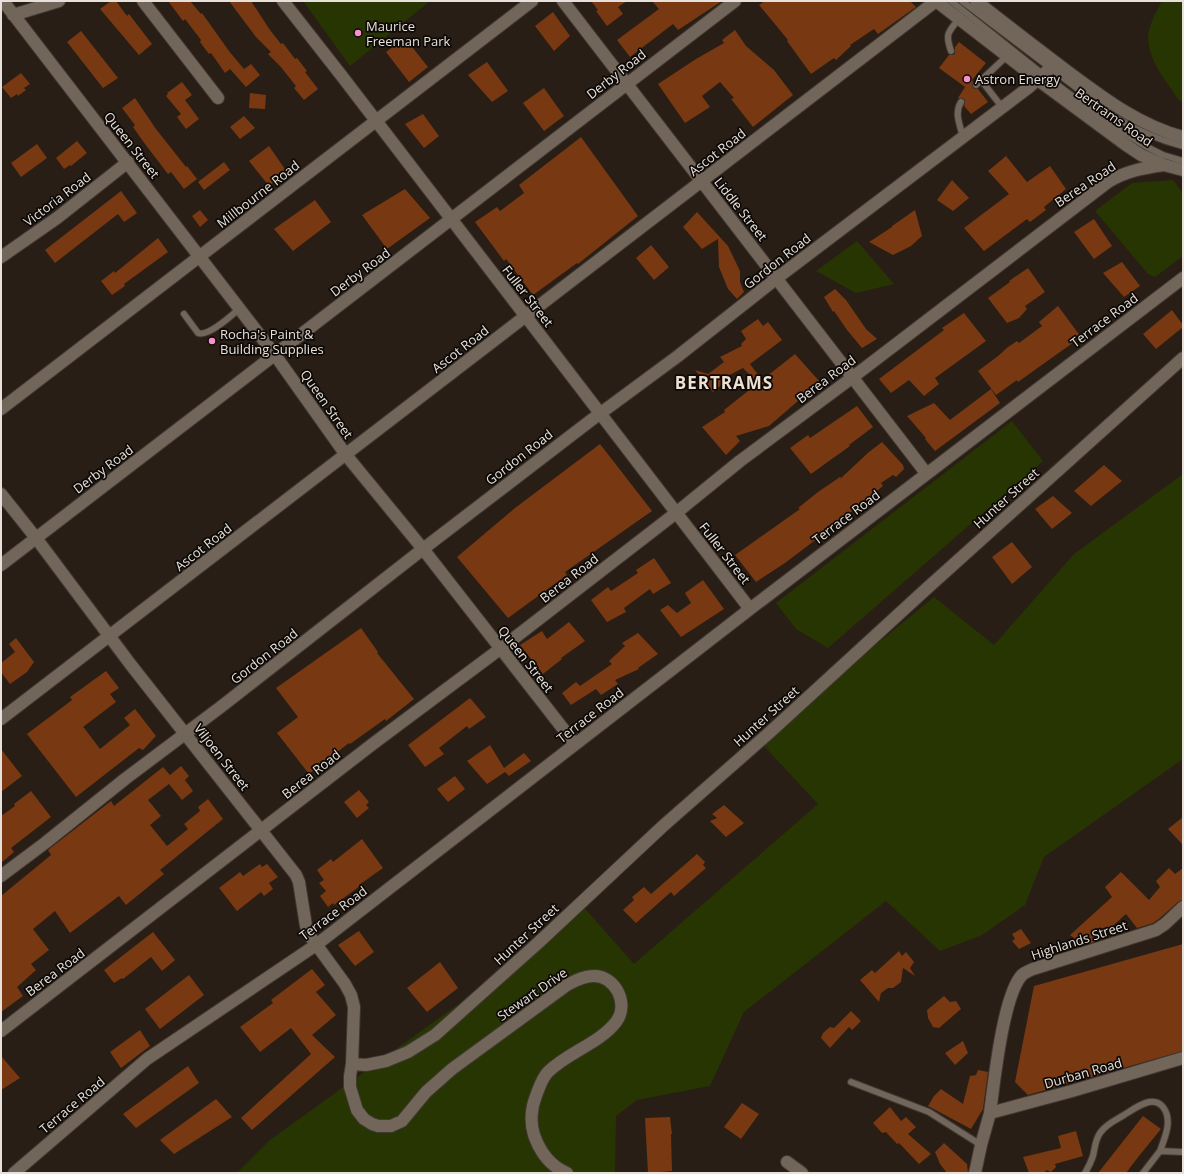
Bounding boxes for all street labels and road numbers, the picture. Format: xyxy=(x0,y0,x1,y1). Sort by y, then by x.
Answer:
street label: Derby Road xyxy=(583,45,649,103)
street label: Bertrams Road xyxy=(1072,84,1156,150)
street label: Queen Street xyxy=(100,108,164,182)
street label: Ascot Road xyxy=(685,124,749,180)
street label: Millbourne Road xyxy=(213,156,303,232)
street label: Berea Road xyxy=(1051,157,1119,211)
street label: Victoria Road xyxy=(20,168,94,230)
street label: Liddle Street xyxy=(710,173,772,245)
street label: Gordon Road xyxy=(740,229,814,293)
street label: Derby Road xyxy=(326,243,394,301)
street label: Fuller Street xyxy=(498,261,558,331)
street label: Terrace Road xyxy=(1067,289,1141,351)
street label: Ascot Road xyxy=(428,321,492,377)
street label: Berea Road xyxy=(793,351,859,407)
street label: Queen Street xyxy=(297,366,358,442)
street label: Gordon Road xyxy=(482,425,556,489)
street label: Derby Road xyxy=(69,440,137,498)
street label: Hunter Street xyxy=(969,463,1043,532)
street label: Terrace Road xyxy=(809,486,883,548)
street label: Fuller Street xyxy=(695,518,755,588)
street label: Ascot Road xyxy=(171,519,235,575)
street label: Berea Road xyxy=(536,549,602,607)
street label: Queen Street xyxy=(494,622,558,696)
street label: Gordon Road xyxy=(227,624,301,688)
street label: Hunter Street xyxy=(729,681,803,750)
street label: Terrace Road xyxy=(553,683,627,747)
street label: Viljoen Street xyxy=(190,720,254,794)
street label: Berea Road xyxy=(278,745,344,803)
street label: Terrace Road xyxy=(296,882,370,944)
street label: Hunter Street xyxy=(490,899,563,969)
street label: Highlands Street xyxy=(1029,916,1130,964)
street label: Berea Road xyxy=(22,944,88,1000)
street label: Stewart Drive xyxy=(493,963,571,1025)
street label: Durban Road xyxy=(1042,1053,1124,1093)
street label: Terrace Road xyxy=(35,1072,109,1138)

